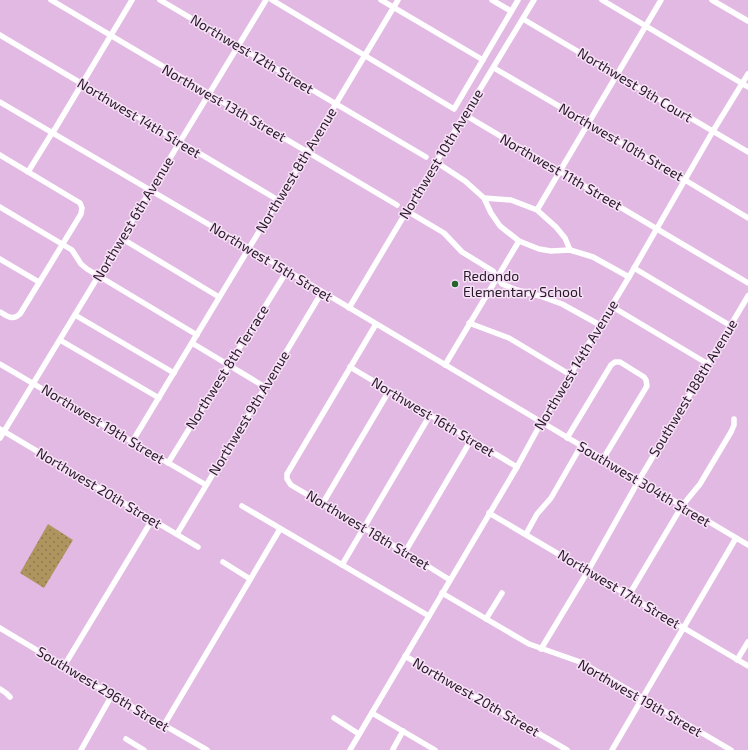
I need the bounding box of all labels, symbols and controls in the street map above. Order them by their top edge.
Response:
street label: Northwest 12th Street [188,10,317,97]
street label: Northwest 9th Court [575,44,696,126]
street label: Northwest 13th Street [159,60,289,145]
street label: Northwest 14th Street [74,74,204,161]
street label: Northwest 10th Avenue [395,86,486,222]
street label: Northwest 10th Street [556,99,687,184]
street label: Northwest 8th Avenue [251,104,340,235]
street label: Northwest 11th Street [497,130,625,213]
street label: Northwest 6th Avenue [89,153,177,284]
street label: Northwest 15th Street [207,218,336,305]
place label: Redondo Elementary School [463,267,583,300]
marker: Redondo Elementary School [450,279,460,289]
street label: Northwest 14th Avenue [530,297,621,433]
street label: Northwest 8th Terrace [181,301,272,432]
street label: Southwest 188th Avenue [645,316,740,460]
street label: Northwest 9th Avenue [205,347,293,478]
street label: Northwest 16th Street [369,373,498,460]
street label: Northwest 19th Street [39,380,168,467]
street label: Southwest 304th Street [575,437,714,530]
street label: Northwest 20th Street [33,443,165,532]
street label: Northwest 18th Street [303,486,433,573]
street label: Northwest 17th Street [555,545,684,632]
street label: Southwest 296th Street [34,642,172,735]
street label: Northwest 20th Street [410,653,543,740]
street label: Northwest 19th Street [575,655,705,740]

